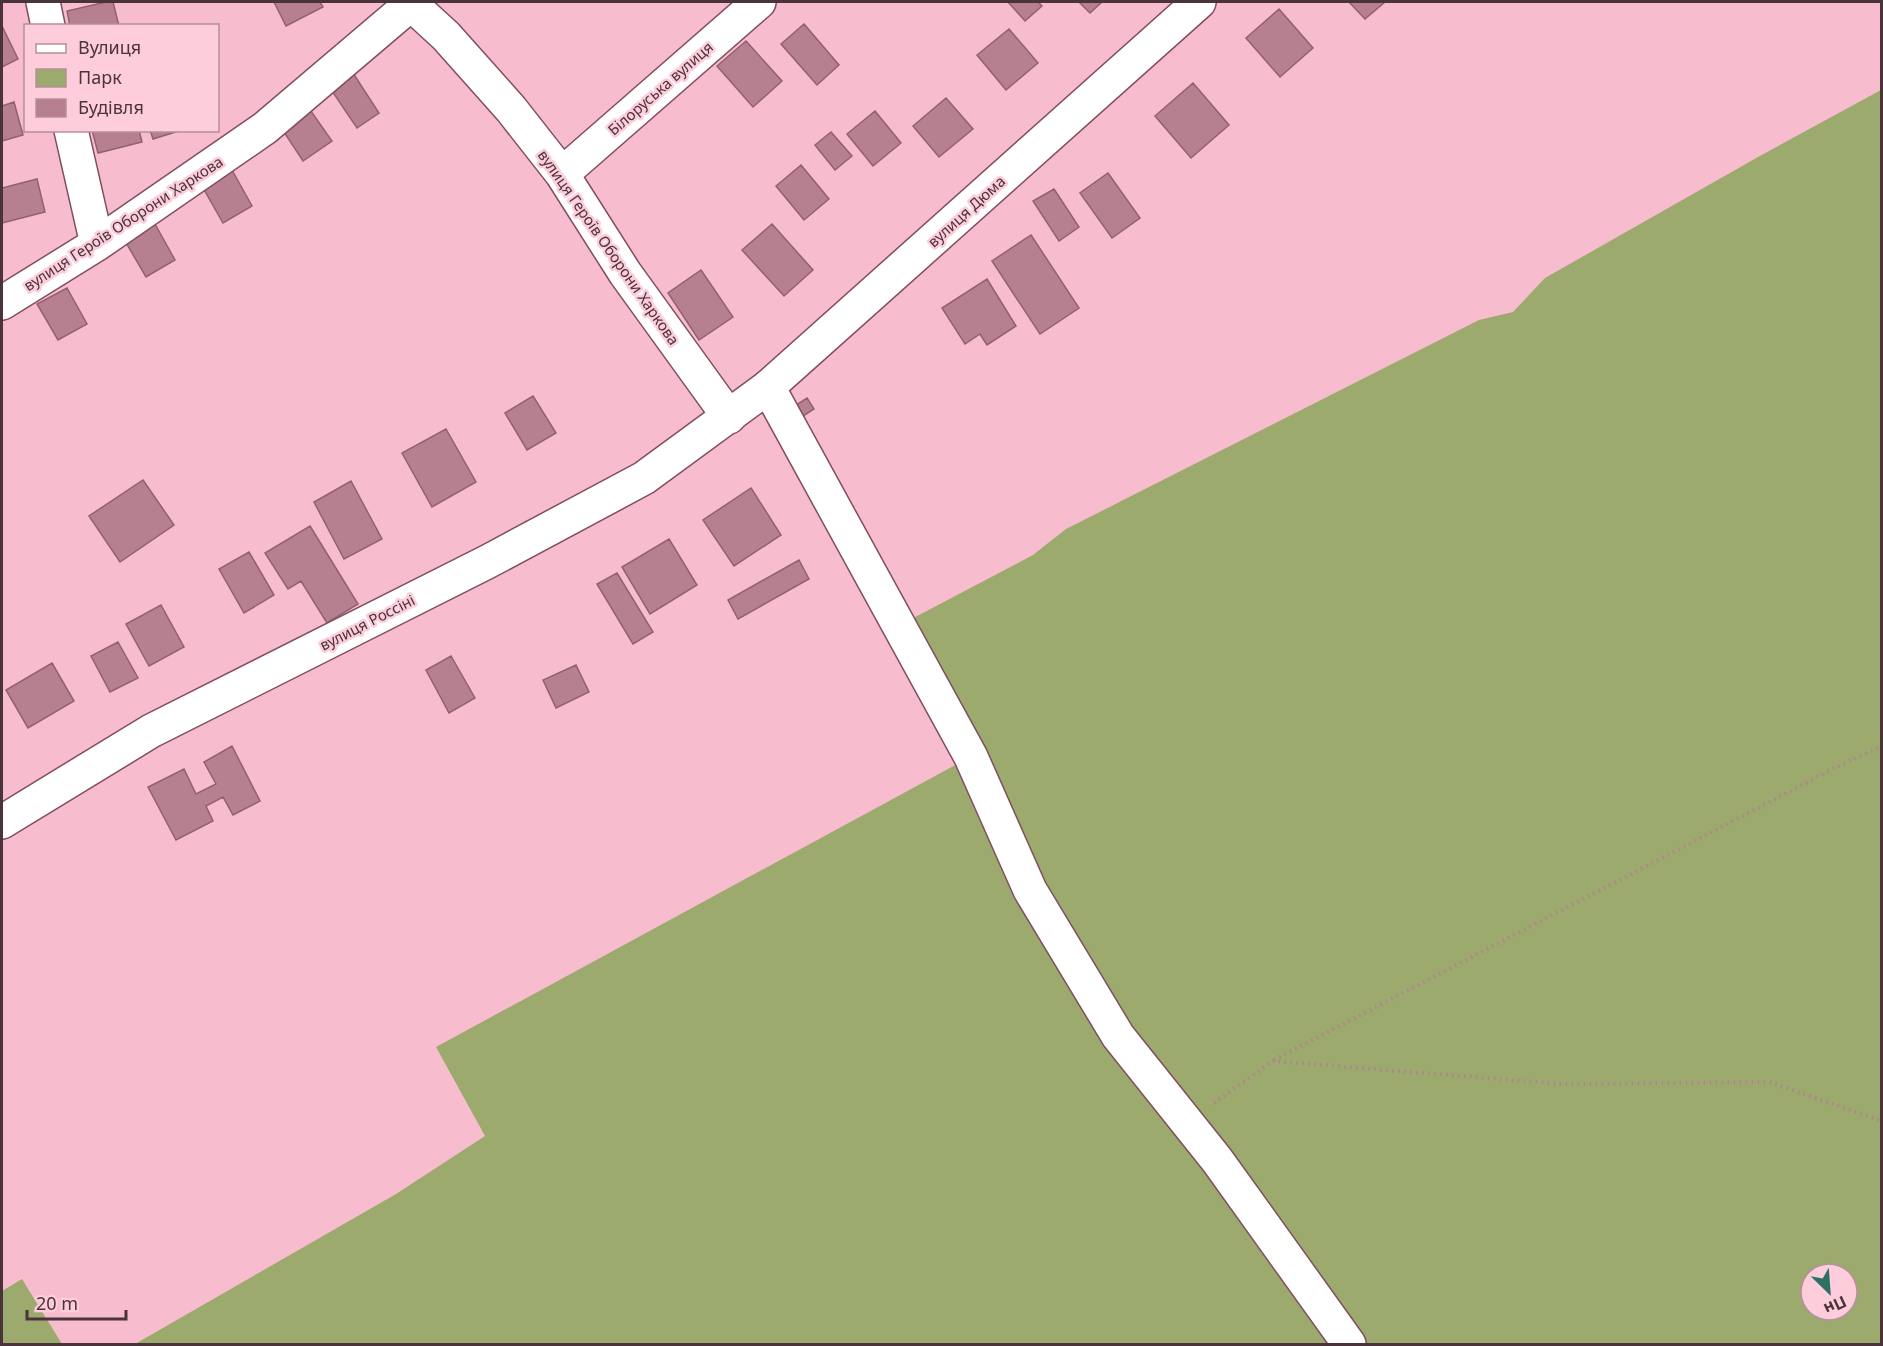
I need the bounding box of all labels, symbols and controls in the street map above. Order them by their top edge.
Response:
legend [24,24,219,132]
text: Вулиця [78,35,141,59]
street label: Білоруська вулиця [603,37,717,139]
text: Парк [78,65,122,89]
text: Будівля [78,95,144,119]
street label: вулиця Героїв Оборони Харкова [534,145,684,349]
street label: вулиця Героїв Оборони Харкова [19,151,227,295]
street label: вулиця Дюма [923,171,1009,251]
street label: вулиця Россіні [316,589,418,655]
north arrow [1799,1262,1859,1322]
scale bar [27,1283,126,1321]
text: 20 m [36,1291,78,1315]
text: Пн [1820,1291,1850,1320]

